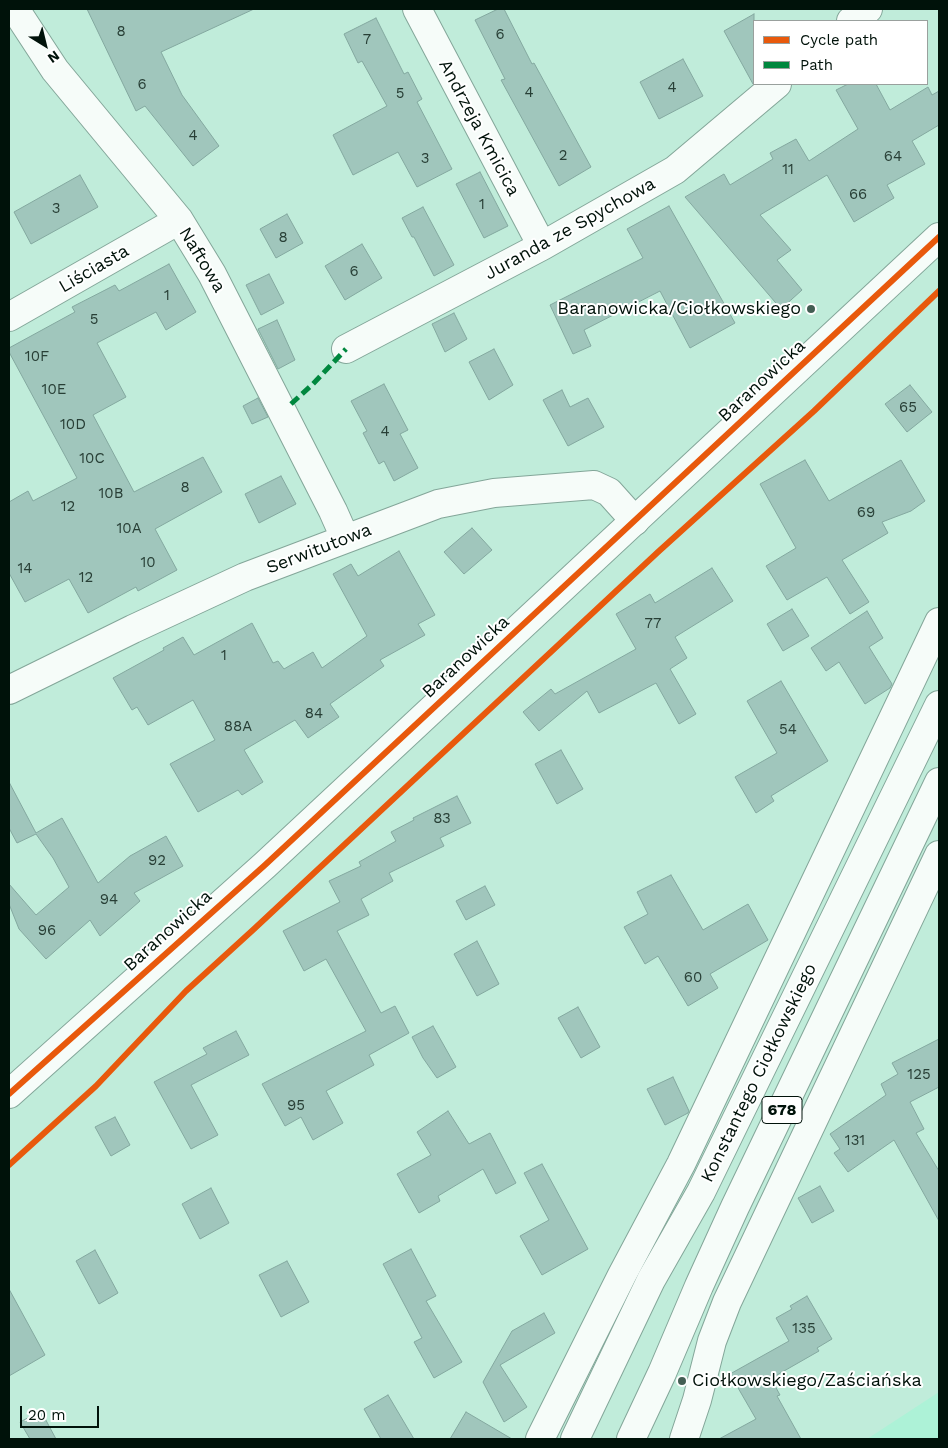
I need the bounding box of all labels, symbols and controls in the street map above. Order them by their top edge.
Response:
north arrow [20,20,70,70]
legend [753,20,928,85]
house number: 8 [116,23,126,41]
house number: 6 [495,26,505,44]
house number: 7 [363,31,371,49]
text: Cycle path [800,31,878,49]
text: N [45,48,63,67]
street label: Andrzeja Kmicica [434,56,524,200]
text: Path [800,56,833,74]
house number: 6 [137,76,147,94]
house number: 4 [667,79,677,97]
house number: 4 [524,84,534,102]
house number: 5 [396,85,404,103]
house number: 4 [188,127,198,145]
house number: 2 [559,147,567,165]
house number: 64 [884,148,902,166]
house number: 3 [421,150,429,168]
house number: 11 [782,161,794,179]
street label: Juranda ze Spychowa [481,173,659,285]
house number: 66 [849,186,867,204]
house number: 1 [479,196,485,214]
house number: 3 [52,200,60,218]
street label: Naftowa [174,223,230,297]
house number: 8 [278,229,288,247]
street label: Liściasta [55,240,133,298]
house number: 6 [349,263,359,281]
house number: 1 [164,287,170,305]
place label: Baranowicka/Ciołkowskiego [557,298,801,320]
marker: Baranowicka/Ciołkowskiego [805,303,817,315]
house number: 5 [90,311,98,329]
street label: Baranowicka [714,335,810,427]
house number: 10F [25,348,49,366]
house number: 10E [42,381,66,399]
house number: 65 [899,399,917,417]
house number: 10D [60,416,86,434]
house number: 4 [380,423,390,441]
house number: 10C [79,450,105,468]
house number: 8 [180,479,190,497]
house number: 10B [99,485,123,503]
house number: 12 [61,498,75,516]
house number: 69 [857,504,875,522]
street label: Serwitutowa [263,519,375,579]
house number: 10A [116,520,142,538]
house number: 10 [140,554,156,572]
house number: 14 [17,560,33,578]
house number: 12 [79,569,93,587]
street label: Baranowicka [418,611,514,703]
house number: 77 [645,615,661,633]
house number: 1 [221,647,227,665]
house number: 84 [305,705,323,723]
house number: 88A [224,718,252,736]
house number: 54 [779,721,797,739]
house number: 83 [433,810,451,828]
house number: 92 [148,852,166,870]
street label: Baranowicka [120,886,216,976]
house number: 94 [100,891,118,909]
house number: 96 [38,922,56,940]
street label: Konstantego Ciołkowskiego [697,960,821,1186]
house number: 60 [684,969,702,987]
house number: 125 [907,1066,931,1084]
road number: 678 [762,1096,802,1124]
house number: 95 [287,1097,305,1115]
house number: 131 [845,1132,865,1150]
house number: 135 [792,1320,816,1338]
place label: Ciołkowskiego/Zaściańska [692,1370,922,1392]
marker: Ciołkowskiego/Zaściańska [676,1375,688,1387]
scale bar [22,1396,101,1428]
text: 20 m [28,1406,66,1424]

